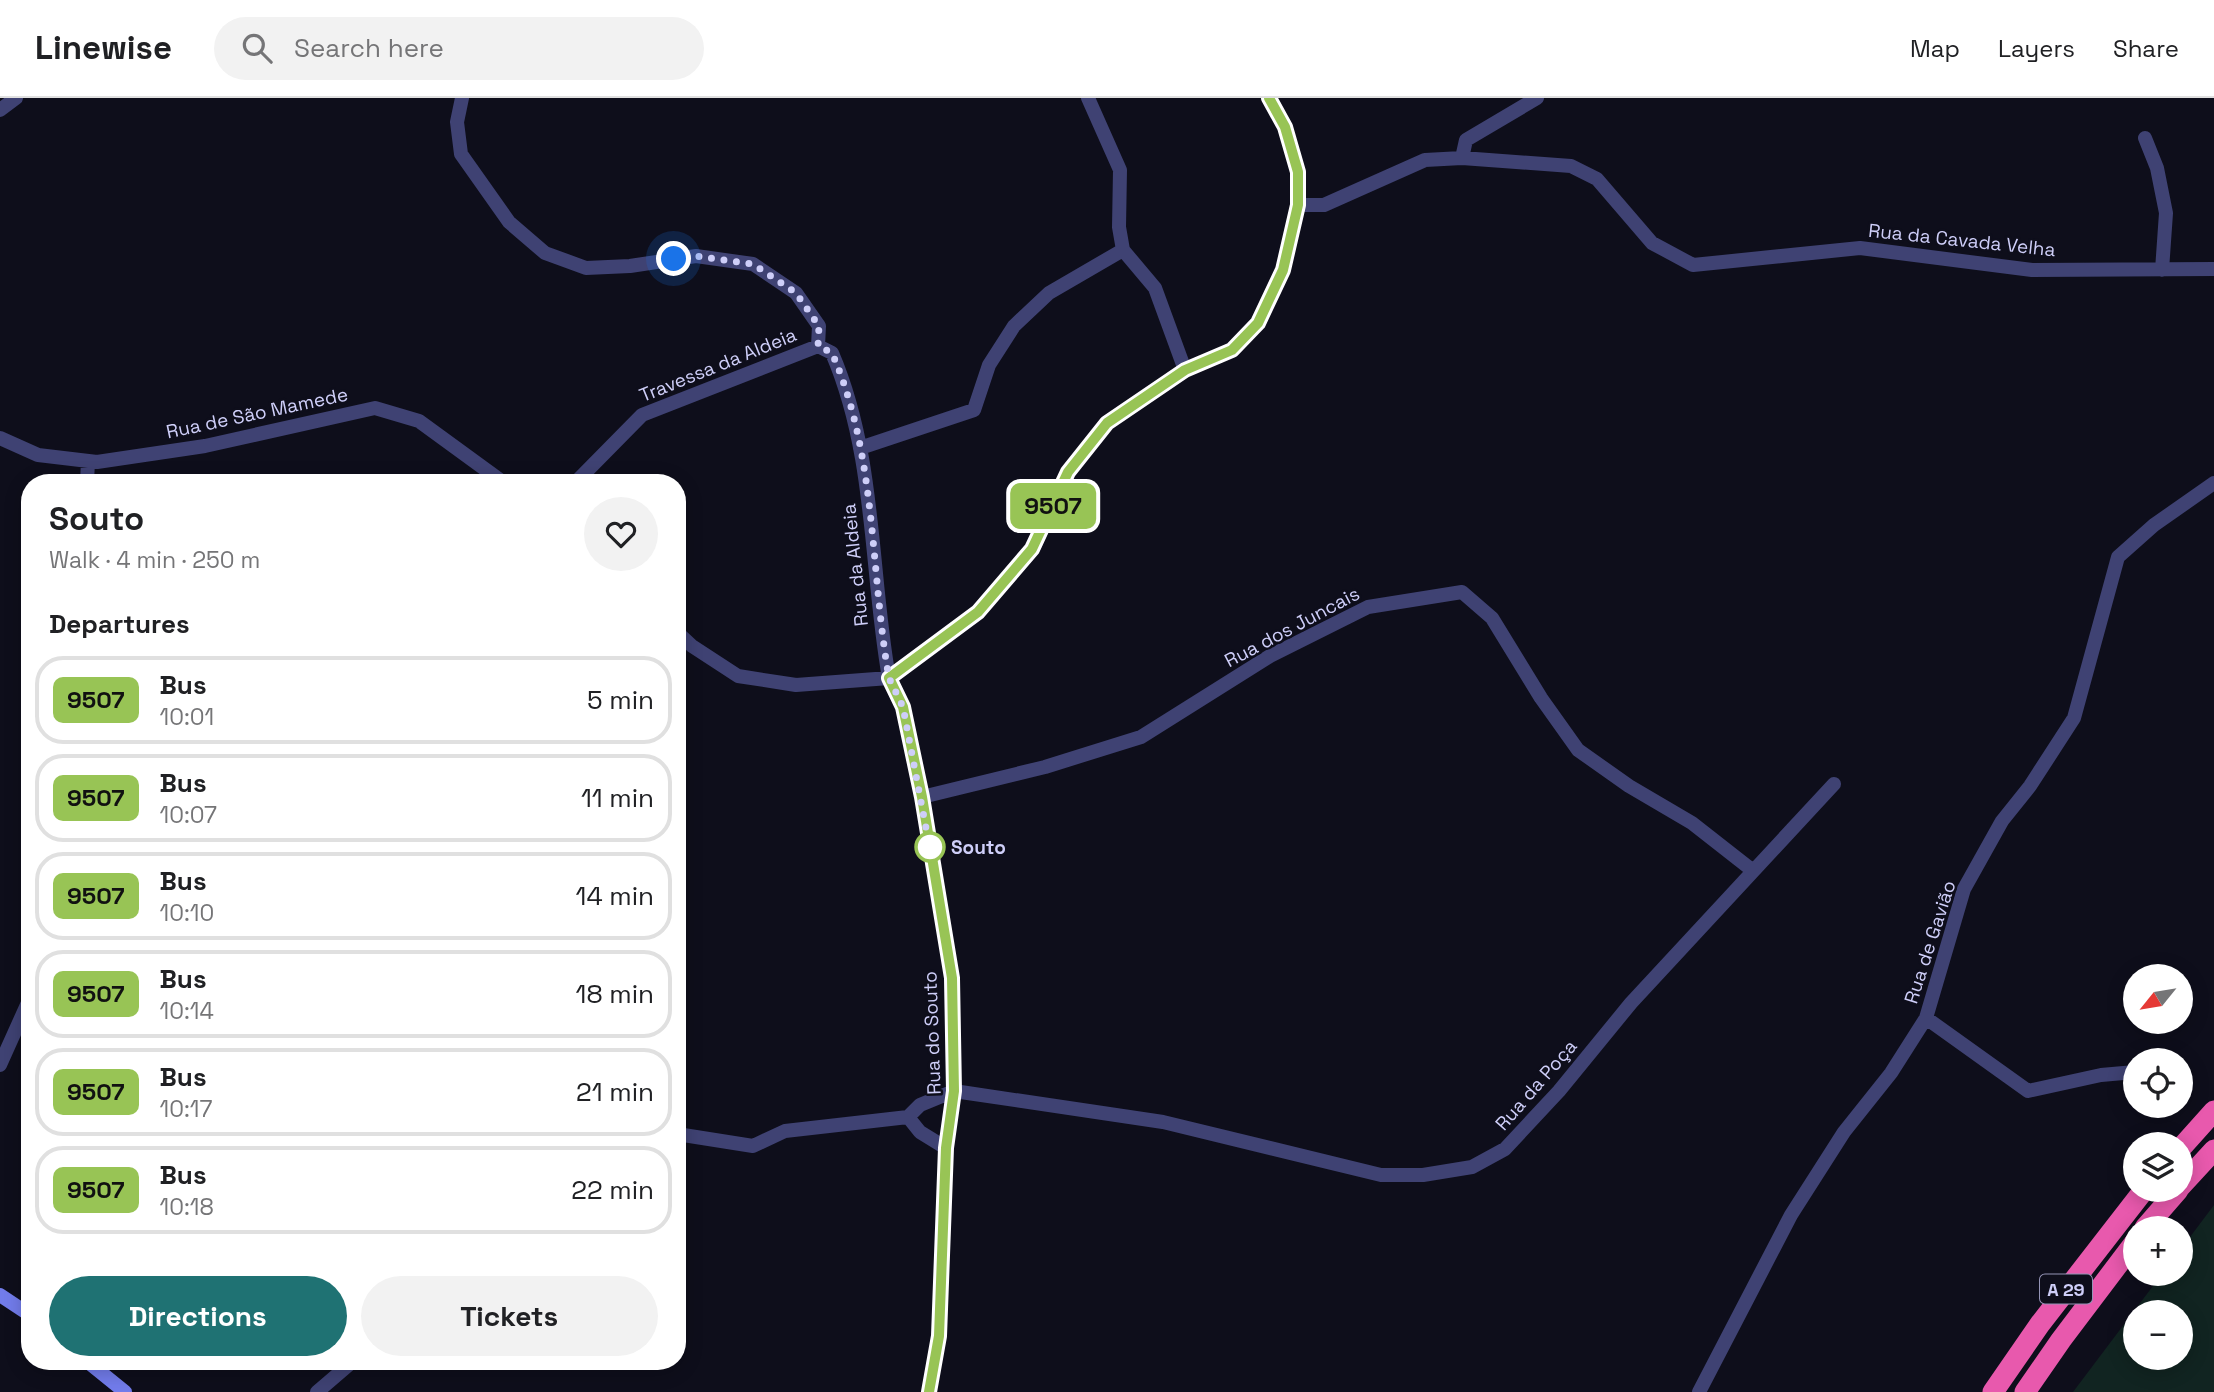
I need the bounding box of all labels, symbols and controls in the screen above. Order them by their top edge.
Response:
search box [214,17,704,80]
text: Linewise [35,27,172,69]
icon: search [238,29,276,67]
text: Search here [294,31,444,65]
text: Map [1910,33,1960,64]
text: Layers [1998,33,2075,64]
text: Share [2113,33,2179,64]
street label: Rua da Cavada Velha [1867,218,2057,262]
your location [656,241,691,276]
street label: Travessa da Aldeia [636,322,800,408]
street label: Rua de São Mamede [164,382,350,444]
line badge: 9507 [1004,483,1102,529]
text: 9507 [1024,490,1082,521]
button: heart [584,497,658,571]
text: Souto [49,498,144,540]
street label: Rua da Aldeia [836,503,874,627]
text: Walk · 4 min · 250 m [49,545,260,575]
street label: Rua dos Juncais [1220,581,1364,673]
text: Departures [49,607,190,641]
text: Bus [160,668,207,702]
text: 5 min [587,683,654,717]
text: 9507 [67,684,125,715]
text: 10:01 [160,702,214,732]
text: Bus [160,766,207,800]
text: 11 min [581,781,654,815]
text: 9507 [67,782,125,813]
text: 10:07 [160,800,217,830]
marker: Souto [915,832,945,862]
place label: Souto [951,835,1006,860]
text: Bus [160,864,207,898]
street label: Rua de Gavião [1898,877,1962,1007]
text: 14 min [576,879,654,913]
text: 9507 [67,880,125,911]
text: 10:10 [160,898,214,928]
text: Bus [160,962,207,996]
north arrow [2123,964,2193,1034]
map controls [2123,964,2193,1370]
street label: Rua do Souto [917,971,947,1095]
text: 18 min [576,977,654,1011]
text: 9507 [67,978,125,1009]
text: 10:14 [160,996,214,1026]
street label: Rua da Poça [1490,1034,1582,1136]
button: locate [2123,1048,2193,1118]
text: Bus [160,1060,207,1094]
text: 21 min [576,1075,654,1109]
text: 9507 [67,1076,125,1107]
text: 10:17 [160,1094,212,1124]
button: layers [2123,1132,2193,1202]
text: Bus [160,1158,207,1192]
text: 22 min [571,1173,654,1207]
text: 9507 [67,1174,125,1205]
text: 10:18 [160,1192,214,1222]
button: + [2123,1216,2193,1286]
road number: A 29 [2040,1274,2092,1304]
button: Directions [49,1276,347,1356]
button: Tickets [361,1276,658,1356]
button: − [2123,1300,2193,1370]

